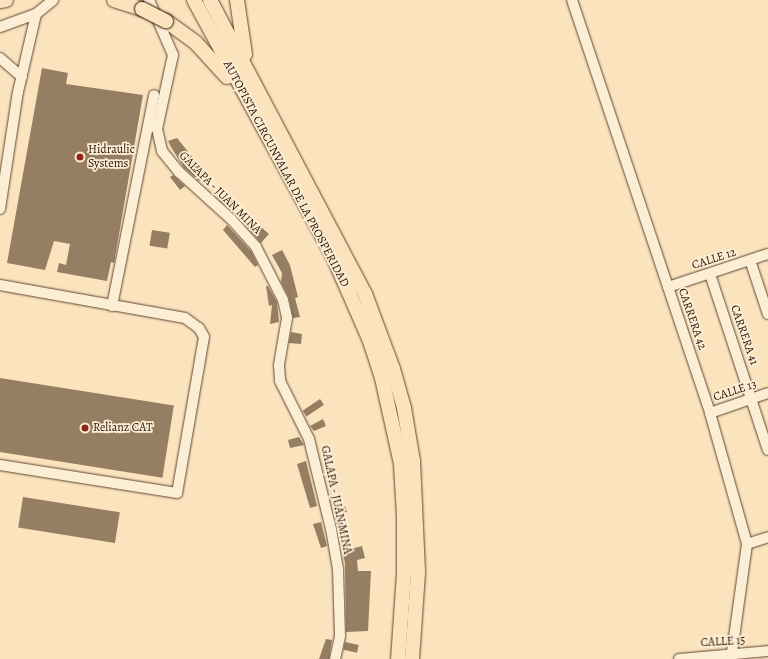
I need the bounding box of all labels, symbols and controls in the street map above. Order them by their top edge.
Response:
street label: AUTOPISTA CIRCUNVALAR DE LA PROSPERIDAD [220,58,352,290]
place label: Hidraulic Systems [88,143,135,171]
street label: GALAPA - JUAN MINA [176,149,264,237]
marker: Hidraulic Systems [75,152,85,162]
street label: CALLE 12 [690,245,738,273]
street label: CARRERA 42 [675,286,709,352]
street label: CARRERA 41 [727,303,761,367]
street label: CALLE 13 [711,377,759,405]
place label: Relianz CAT [93,421,152,435]
marker: Relianz CAT [80,423,90,433]
street label: GALAPA - JUAN MINA [317,444,355,556]
street label: CALLE 15 [700,634,746,650]

